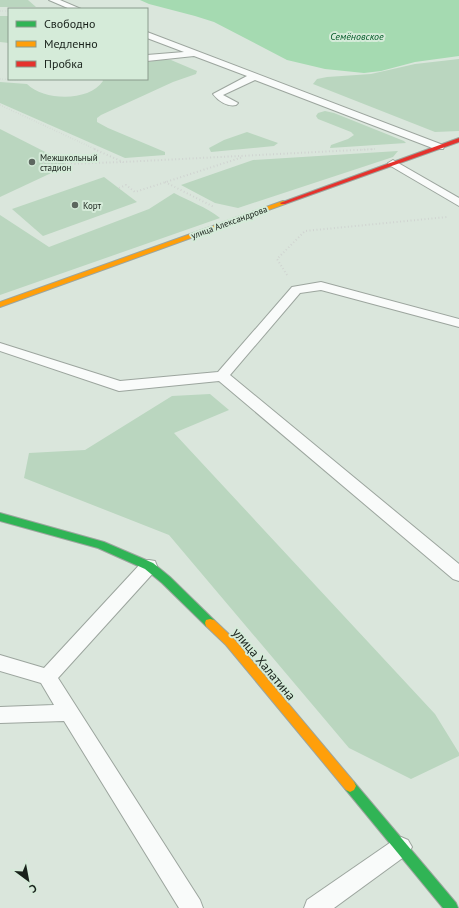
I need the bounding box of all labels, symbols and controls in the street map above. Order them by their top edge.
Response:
legend [8,8,148,80]
text: Свободно [44,16,95,31]
water label: Семёновское [330,30,384,43]
text: Медленно [44,36,98,51]
text: Пробка [44,56,83,71]
place label: Межшкольный стадион [40,152,98,173]
marker: Межшкольный стадион [27,157,37,167]
marker: Корт [70,200,80,210]
place label: Корт [83,200,101,211]
street label: улица Александрова [189,203,269,241]
street label: улица Халатина [229,624,299,704]
north arrow [8,860,48,900]
text: С [27,881,40,896]

